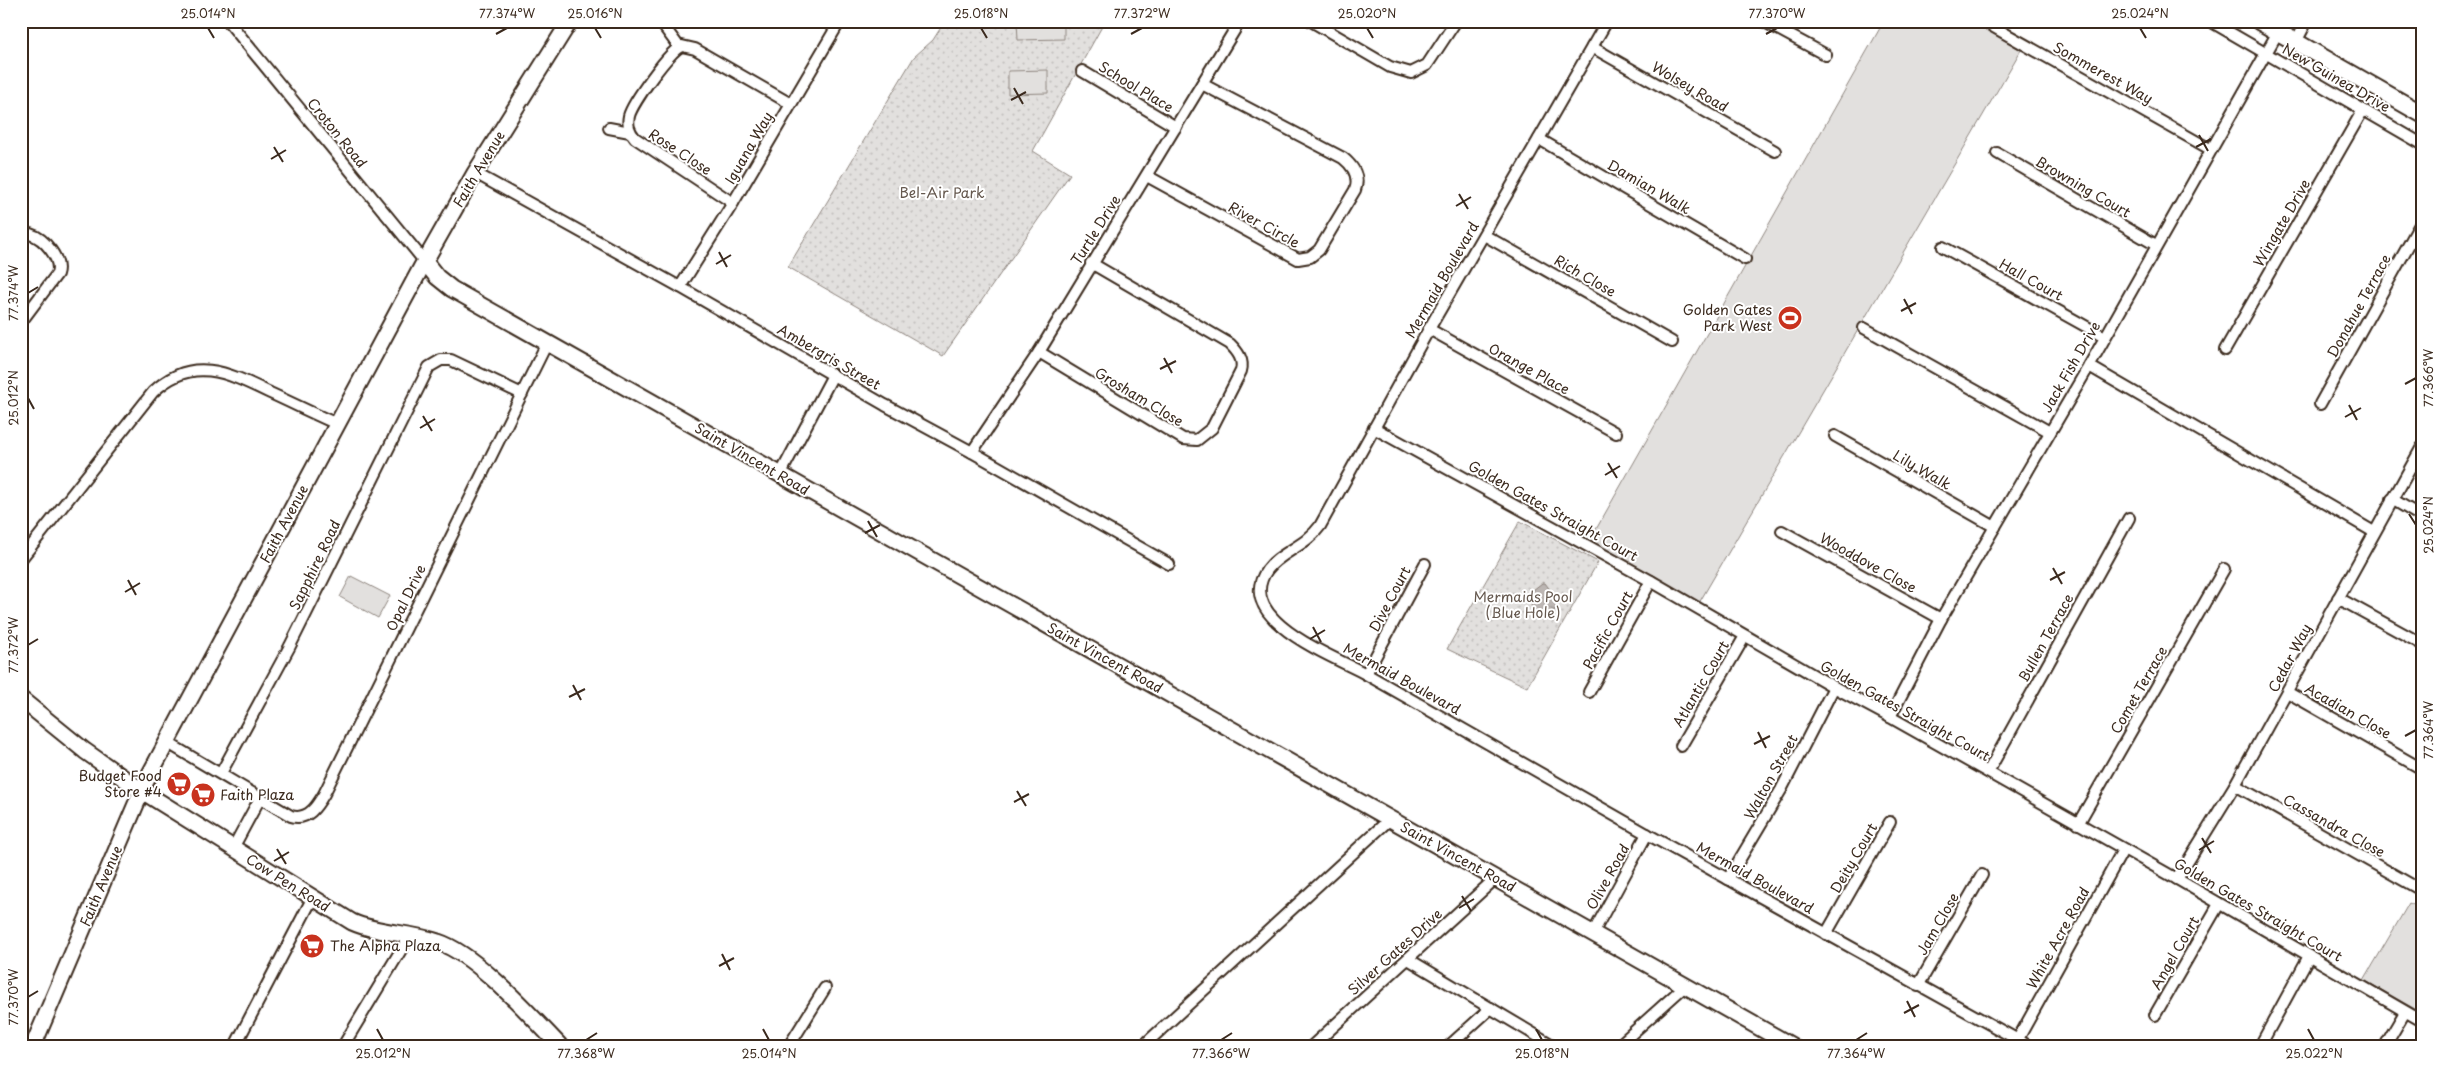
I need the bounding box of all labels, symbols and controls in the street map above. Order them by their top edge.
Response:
text: 25.014°N [180,4,236,22]
text: 77.374°W [479,4,536,22]
text: 25.016°N [567,4,623,22]
text: 25.018°N [954,4,1008,22]
text: 77.372°W [1114,4,1171,22]
text: 25.020°N [1338,4,1396,22]
text: 77.370°W [1749,4,1806,22]
text: 25.024°N [2111,4,2169,22]
street label: Sommerest Way [2050,36,2157,109]
street label: New Guinea Drive [2278,38,2394,117]
street label: School Place [1095,56,1178,117]
street label: Wolsey Road [1648,56,1732,117]
street label: Croton Road [303,93,372,172]
street label: Iguana Way [719,108,778,188]
street label: Rose Close [645,123,716,180]
street label: Faith Avenue [447,126,510,211]
street label: Browning Court [2032,151,2135,223]
street label: Damian Walk [1604,154,1695,219]
street label: Wingate Drive [2248,175,2315,270]
park label: Bel-Air Park [899,182,985,203]
street label: Turtle Drive [1066,190,1126,269]
street label: River Circle [1225,196,1304,253]
street label: Mermaid Boulevard [1400,217,1484,342]
street label: Rich Close [1550,249,1620,302]
street label: Donahue Terrace [2321,250,2396,361]
street label: Hall Court [1995,253,2067,306]
text: 77.374°W [4,264,22,321]
place label: Golden Gates Park West [1683,299,1772,336]
sports icon: Golden Gates Park West [1777,305,1803,331]
street label: Jack Fish Drive [2036,317,2105,416]
street label: Ambergris Street [774,319,885,395]
street label: Orange Place [1485,338,1574,400]
text: 77.366°W [2419,348,2437,407]
street label: Grosham Close [1091,362,1188,431]
text: 25.012°N [4,370,22,426]
street label: Saint Vincent Road [691,417,814,500]
street label: Lily Walk [1889,444,1956,495]
street label: Golden Gates Straight Court [1464,455,1642,566]
street label: Faith Avenue [254,481,313,567]
text: 25.024°N [2419,496,2437,554]
street label: Sapphire Road [284,516,345,613]
street label: Wooddove Close [1816,527,1920,598]
street label: Opal Drive [380,561,431,635]
street label: Dive Court [1364,562,1416,635]
park label: Mermaids Pool (Blue Hole) [1473,586,1573,623]
street label: Pacific Court [1577,586,1638,673]
street label: Bullen Terrace [2013,590,2078,686]
text: 77.372°W [4,616,22,673]
street label: Saint Vincent Road [1043,617,1167,698]
street label: Cedar Way [2263,620,2316,696]
street label: Atlantic Court [1667,636,1734,731]
street label: Mermaid Boulevard [1340,637,1465,720]
street label: Comet Terrace [2105,642,2172,738]
street label: Golden Gates Straight Court [1816,655,1994,766]
street label: Acadian Close [2301,677,2395,744]
text: 77.364°W [2419,700,2437,759]
street label: Walton Street [1738,730,1803,823]
place label: Budget Food Store #4 [79,765,162,802]
supermarket icon: Budget Food Store #4 [166,771,192,797]
supermarket icon: Faith Plaza [190,782,216,808]
place label: Faith Plaza [220,784,294,805]
street label: Cassandra Close [2279,789,2389,862]
street label: Saint Vincent Road [1396,816,1520,897]
street label: Deity Court [1825,818,1882,897]
street label: Mermaid Boulevard [1693,836,1818,919]
street label: Olive Road [1581,840,1634,914]
street label: Faith Avenue [74,842,127,930]
street label: Cow Pen Road [242,848,335,917]
street label: Golden Gates Straight Court [2170,853,2347,967]
street label: White Acre Road [2021,883,2094,992]
street label: Jam Close [1911,889,1964,959]
street label: Silver Gates Drive [1343,903,1447,1000]
street label: Angel Court [2145,912,2204,993]
supermarket icon: The Alpha Plaza [299,933,325,959]
place label: The Alpha Plaza [330,935,441,956]
text: 77.370°W [4,968,22,1025]
text: 25.012°N [355,1044,411,1062]
text: 77.368°W [557,1044,616,1062]
text: 25.014°N [741,1044,797,1062]
text: 77.366°W [1192,1044,1251,1062]
text: 25.018°N [1515,1044,1569,1062]
text: 77.364°W [1827,1044,1886,1062]
text: 25.022°N [2285,1044,2343,1062]

